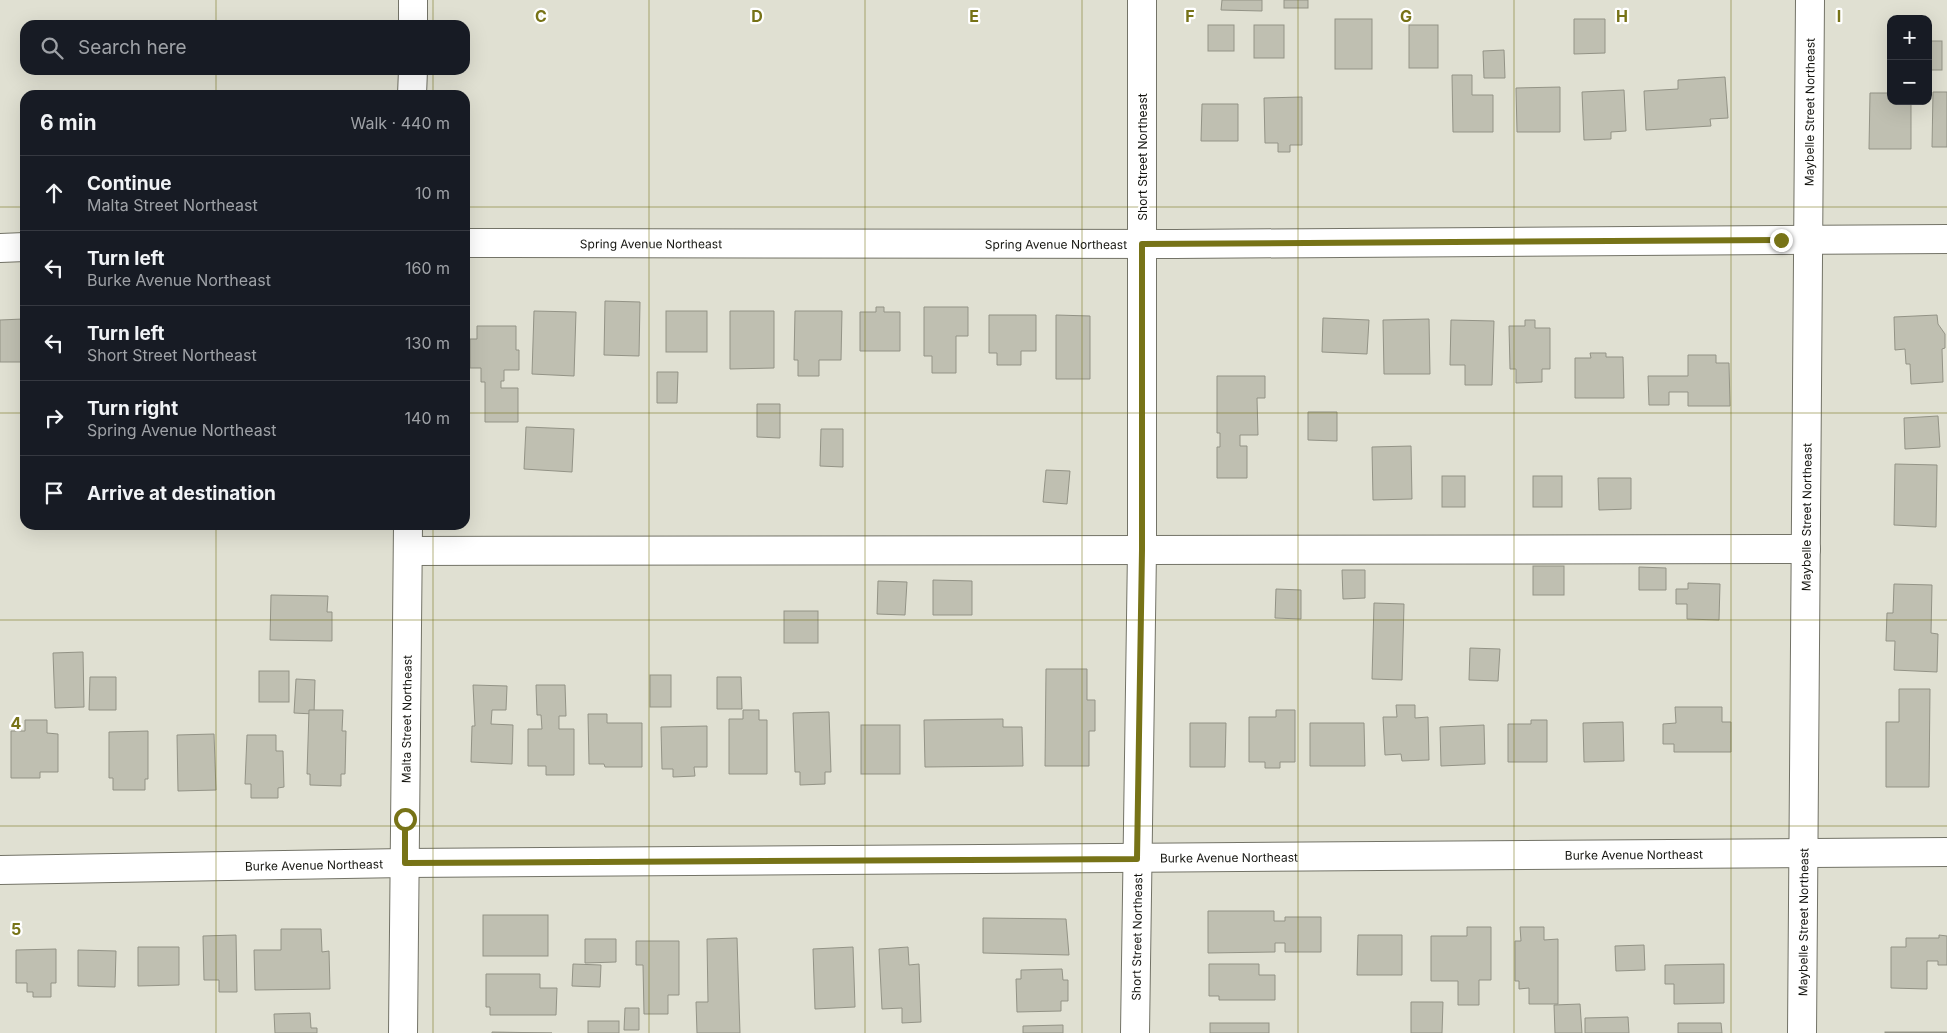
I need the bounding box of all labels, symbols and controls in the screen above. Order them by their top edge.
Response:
text: C [535,6,547,26]
text: D [751,6,763,26]
text: E [969,6,979,26]
text: F [1185,6,1195,26]
text: G [1400,6,1412,26]
text: H [1616,6,1628,26]
text: I [1837,6,1841,26]
map controls [1887,15,1932,105]
button: + [1887,15,1932,60]
search box [20,20,470,75]
icon: search [38,34,66,62]
text: Search here [78,36,187,59]
street label: Maybelle Street Northeast [1801,38,1817,186]
button: − [1887,60,1932,105]
street label: Short Street Northeast [1135,93,1150,221]
text: 6 min [40,110,97,135]
text: Walk · 440 m [351,113,450,133]
text: Continue [87,172,172,195]
icon: ahead [40,179,68,207]
text: 10 m [415,183,450,203]
text: Malta Street Northeast [87,195,258,215]
route end [1770,229,1793,252]
street label: Spring Avenue Northeast [580,236,722,251]
street label: Spring Avenue Northeast [985,236,1127,251]
text: Turn left [87,247,165,270]
icon: left [40,254,68,282]
text: 160 m [405,258,450,278]
text: Burke Avenue Northeast [87,270,271,290]
text: Turn left [87,322,165,345]
icon: left [40,329,68,357]
text: 130 m [405,333,450,353]
text: Short Street Northeast [87,345,257,365]
text: Turn right [87,397,178,420]
icon: right [40,404,68,432]
text: 140 m [405,408,450,428]
text: Spring Avenue Northeast [87,420,276,440]
street label: Maybelle Street Northeast [1798,443,1814,591]
icon: arrive [40,479,68,507]
text: Arrive at destination [87,482,276,505]
street label: Malta Street Northeast [398,655,414,783]
text: 4 [11,713,22,733]
route start [394,808,417,831]
street label: Burke Avenue Northeast [1565,846,1703,862]
street label: Maybelle Street Northeast [1795,848,1811,996]
street label: Burke Avenue Northeast [1160,849,1298,865]
street label: Burke Avenue Northeast [245,856,383,873]
street label: Short Street Northeast [1128,873,1145,1001]
text: 5 [11,919,21,939]

